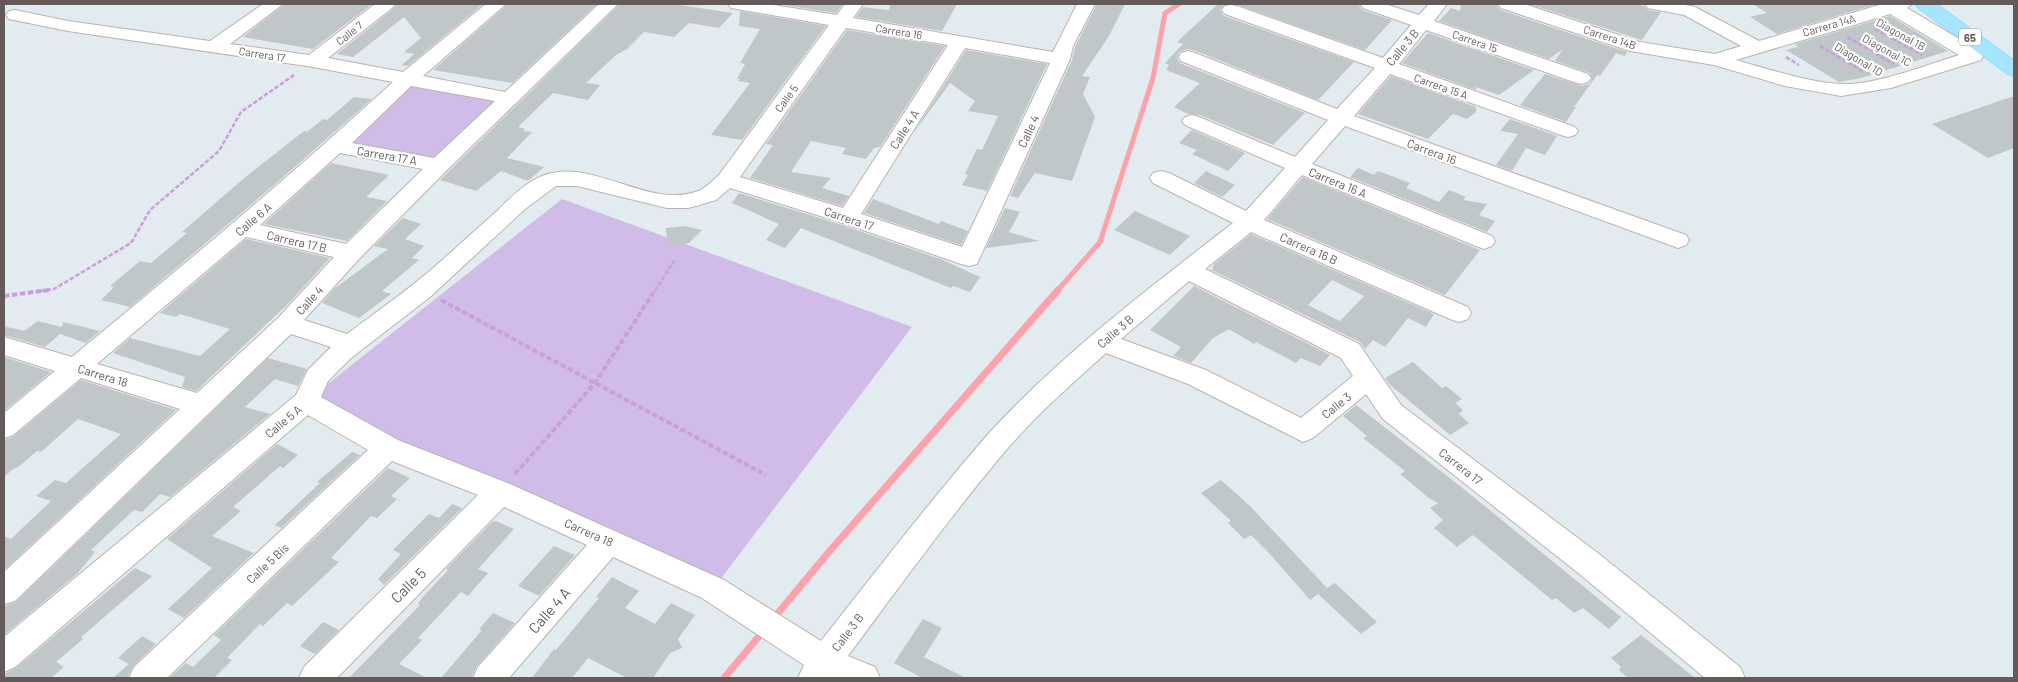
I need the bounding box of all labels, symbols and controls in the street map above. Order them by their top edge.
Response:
street label: Carrera 14A [1801,11,1857,39]
street label: Diagonal 1B [1874,15,1928,53]
street label: Calle 7 [333,18,365,48]
street label: Carrera 16 [875,21,924,41]
street label: Carrera 14B [1582,22,1638,52]
street label: Calle 3 B [1383,26,1421,68]
street label: Carrera 15 [1451,27,1500,55]
road number: 65 [1959,28,1981,46]
street label: Diagonal 1C [1860,31,1914,69]
street label: Diagonal 1D [1832,40,1886,79]
street label: Carrera 17 [238,44,286,64]
street label: Carrera 15 A [1412,71,1470,101]
street label: Calle 5 [772,81,801,114]
street label: Calle 4 A [886,107,922,151]
street label: Calle 4 [1014,113,1042,149]
street label: Carrera 16 [1405,136,1459,166]
street label: Carrera 17 A [356,143,418,167]
street label: Carrera 16 A [1307,164,1369,200]
street label: Calle 6 A [232,199,274,239]
street label: Carrera 17 [823,203,876,233]
street label: Carrera 17 B [266,227,328,255]
street label: Carrera 16 B [1278,229,1340,267]
street label: Calle 4 [292,283,326,317]
street label: Calle 3 B [1094,311,1136,351]
street label: Carrera 18 [76,361,130,389]
street label: Calle 3 [1318,389,1354,421]
street label: Calle 5 A [262,402,304,440]
street label: Carrera 17 [1437,445,1486,487]
street label: Carrera 18 [563,515,615,549]
street label: Calle 5 Bis [243,540,291,586]
street label: Calle 5 [387,564,429,606]
street label: Calle 4 A [524,583,574,637]
street label: Calle 3 B [828,610,866,654]

